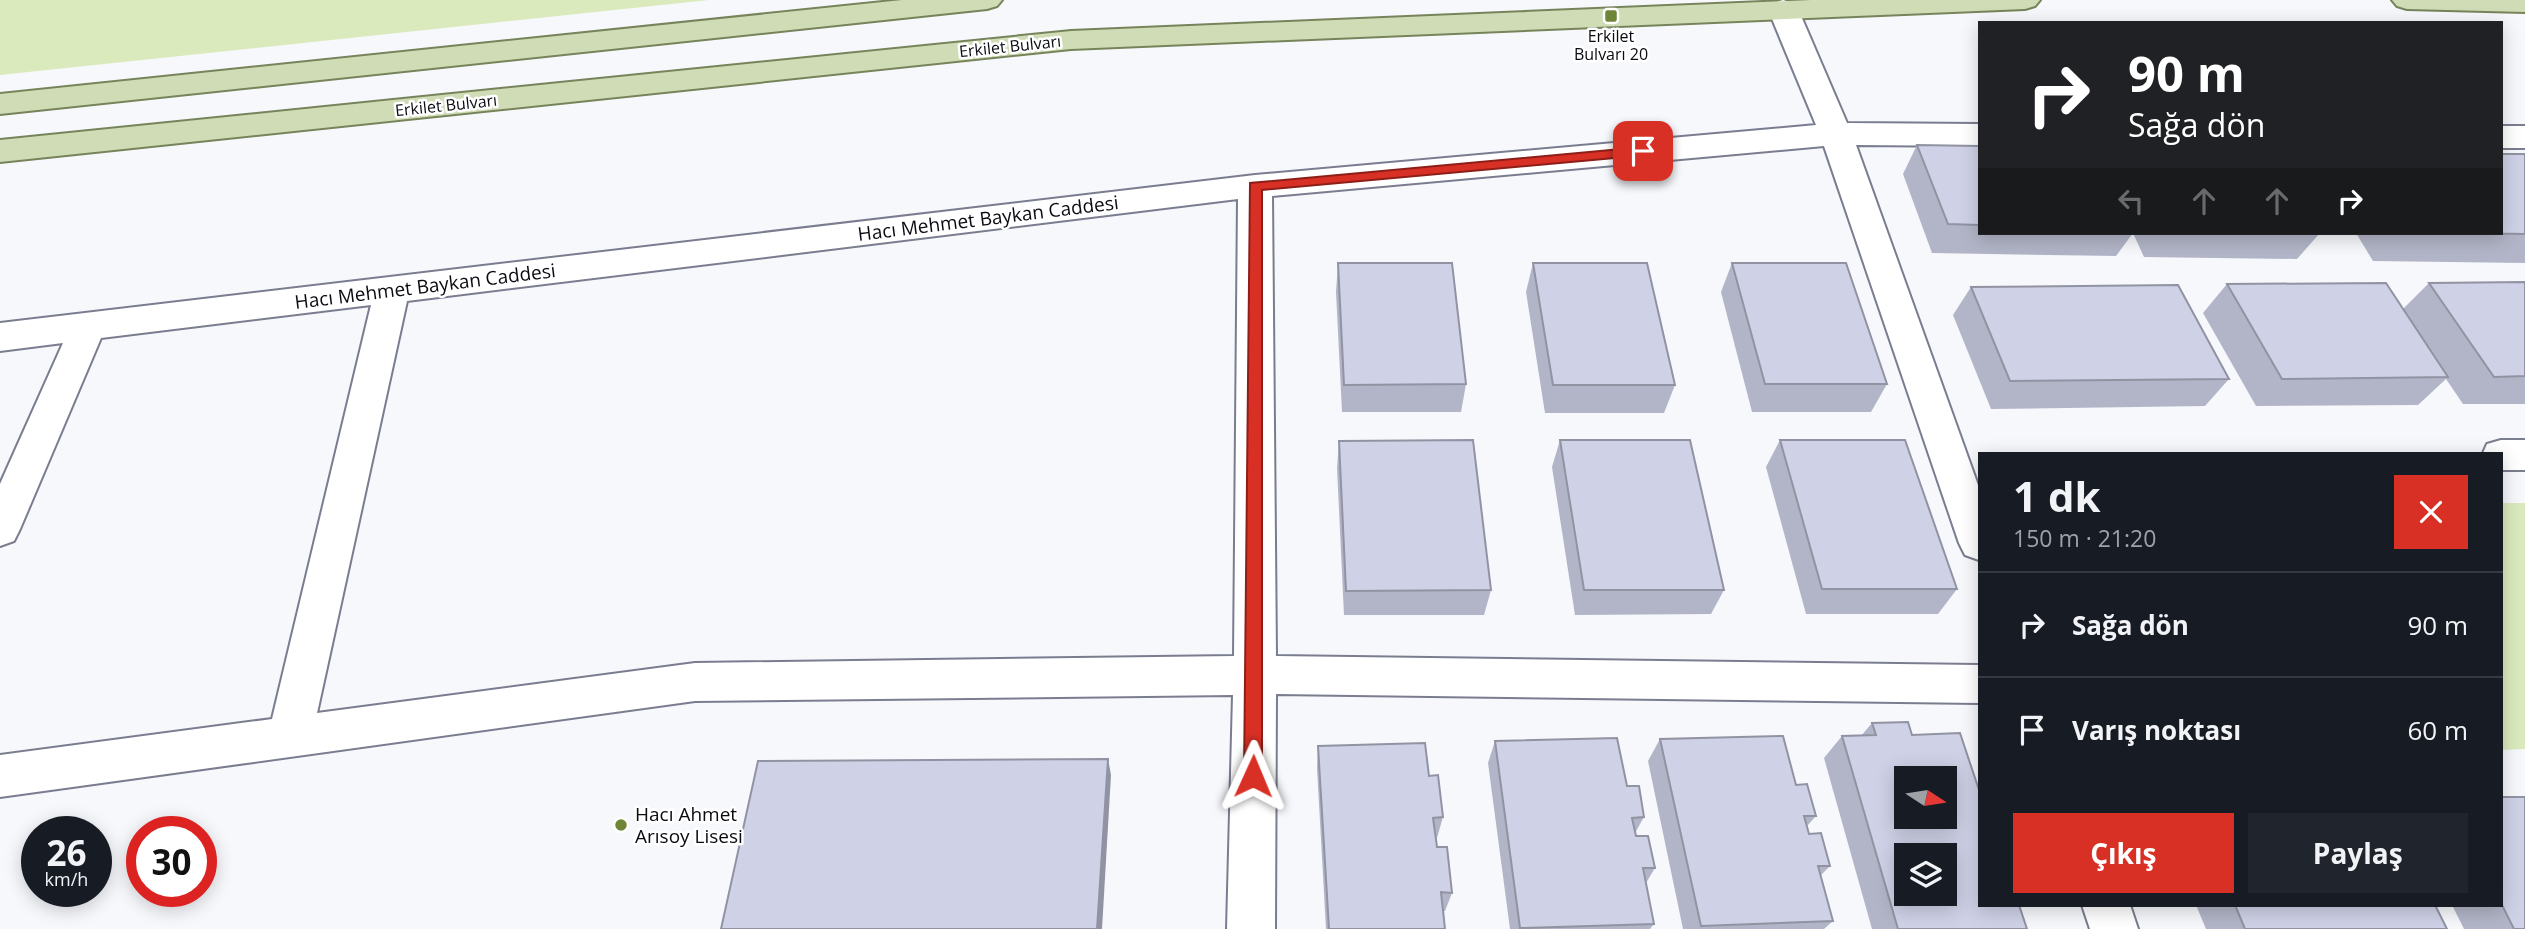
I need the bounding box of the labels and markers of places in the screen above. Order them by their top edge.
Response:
marker: Erkilet Bulvarı 20 [1603,8,1619,24]
place label: Erkilet Bulvarı 20 [1574,25,1648,65]
pin [1613,121,1673,181]
place label: Hacı Ahmet Arısoy Lisesi [635,801,743,849]
marker: Hacı Ahmet Arısoy Lisesi [613,817,629,833]

